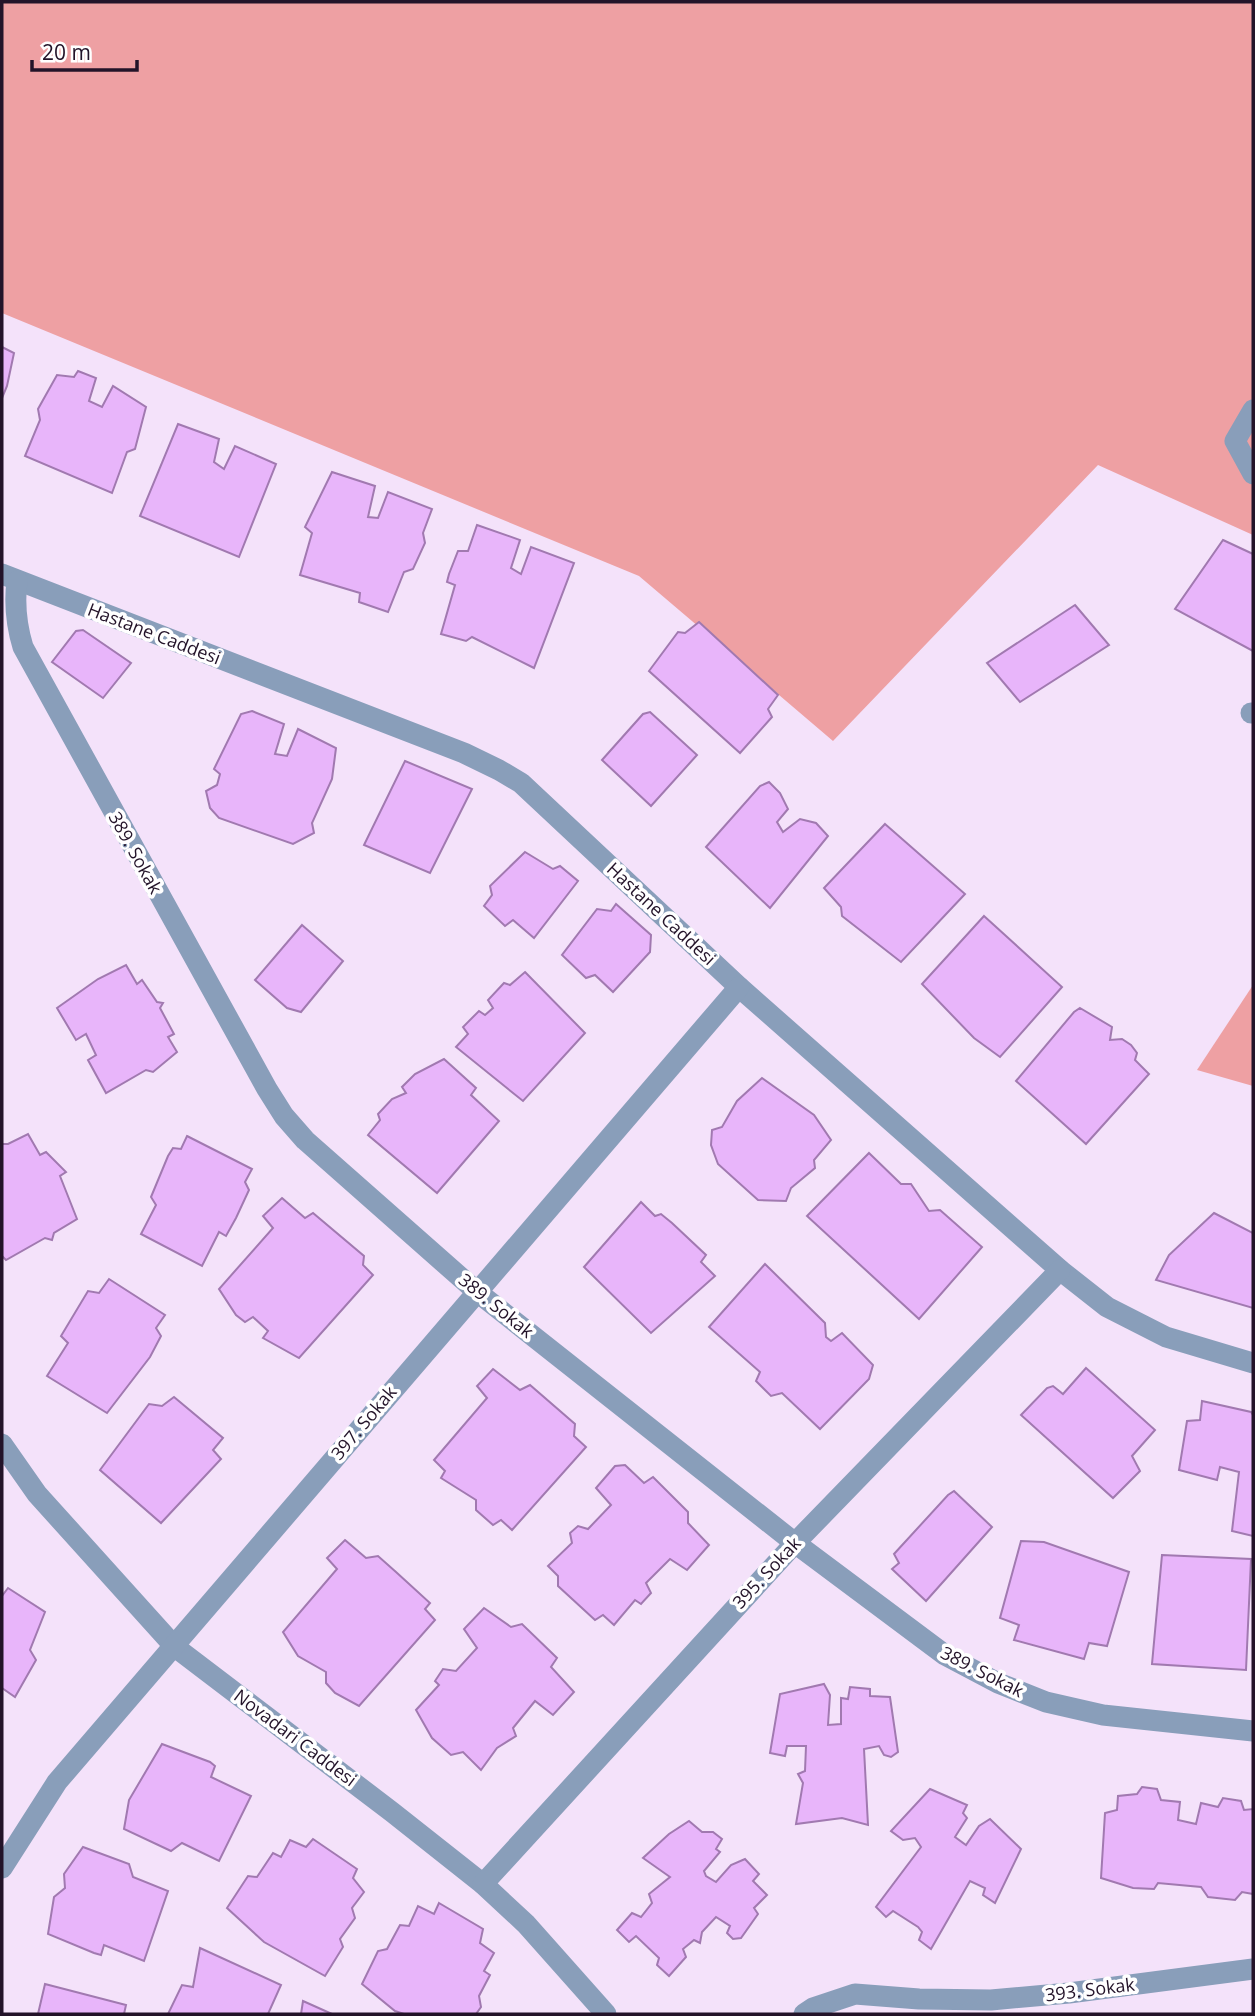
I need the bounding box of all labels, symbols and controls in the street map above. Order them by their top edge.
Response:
scale bar [32,28,136,72]
text: 20 m [42,38,91,66]
street label: Hastane Caddesi [84,597,224,669]
street label: 389. Sokak [104,807,168,898]
street label: Hastane Caddesi [602,857,721,970]
street label: 389. Sokak [454,1268,540,1343]
street label: 397. Sokak [325,1380,402,1465]
street label: 395. Sokak [727,1531,806,1613]
street label: 389. Sokak [937,1640,1028,1702]
street label: Novadari Caddesi [229,1683,362,1791]
street label: 393. Sokak [1044,1972,1136,2006]

